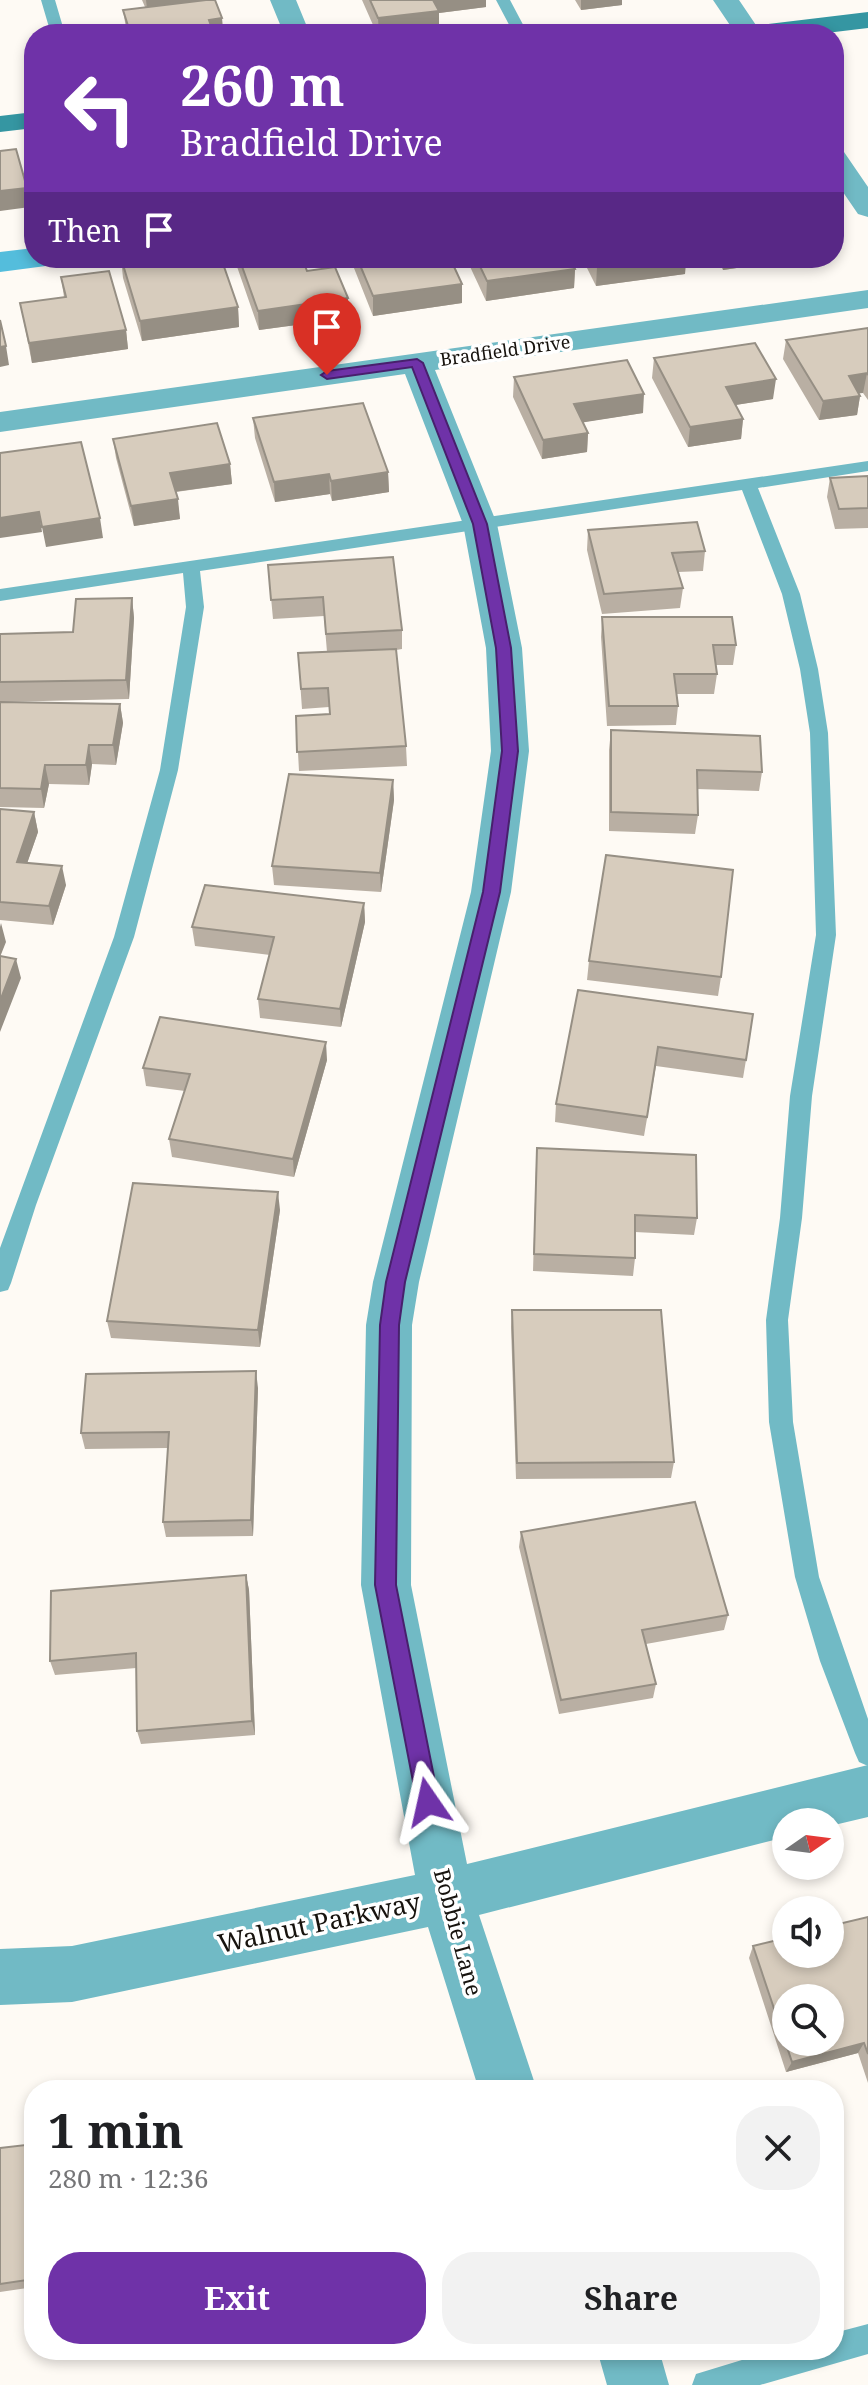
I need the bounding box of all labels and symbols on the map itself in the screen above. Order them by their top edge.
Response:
pin [293,293,361,375]
street label: Bradfield Drive [438,329,572,371]
position arrow [386,1760,470,1844]
north arrow [772,1808,844,1880]
street label: Bobbie Lane [428,1865,490,1999]
street label: Walnut Parkway [214,1883,424,1961]

